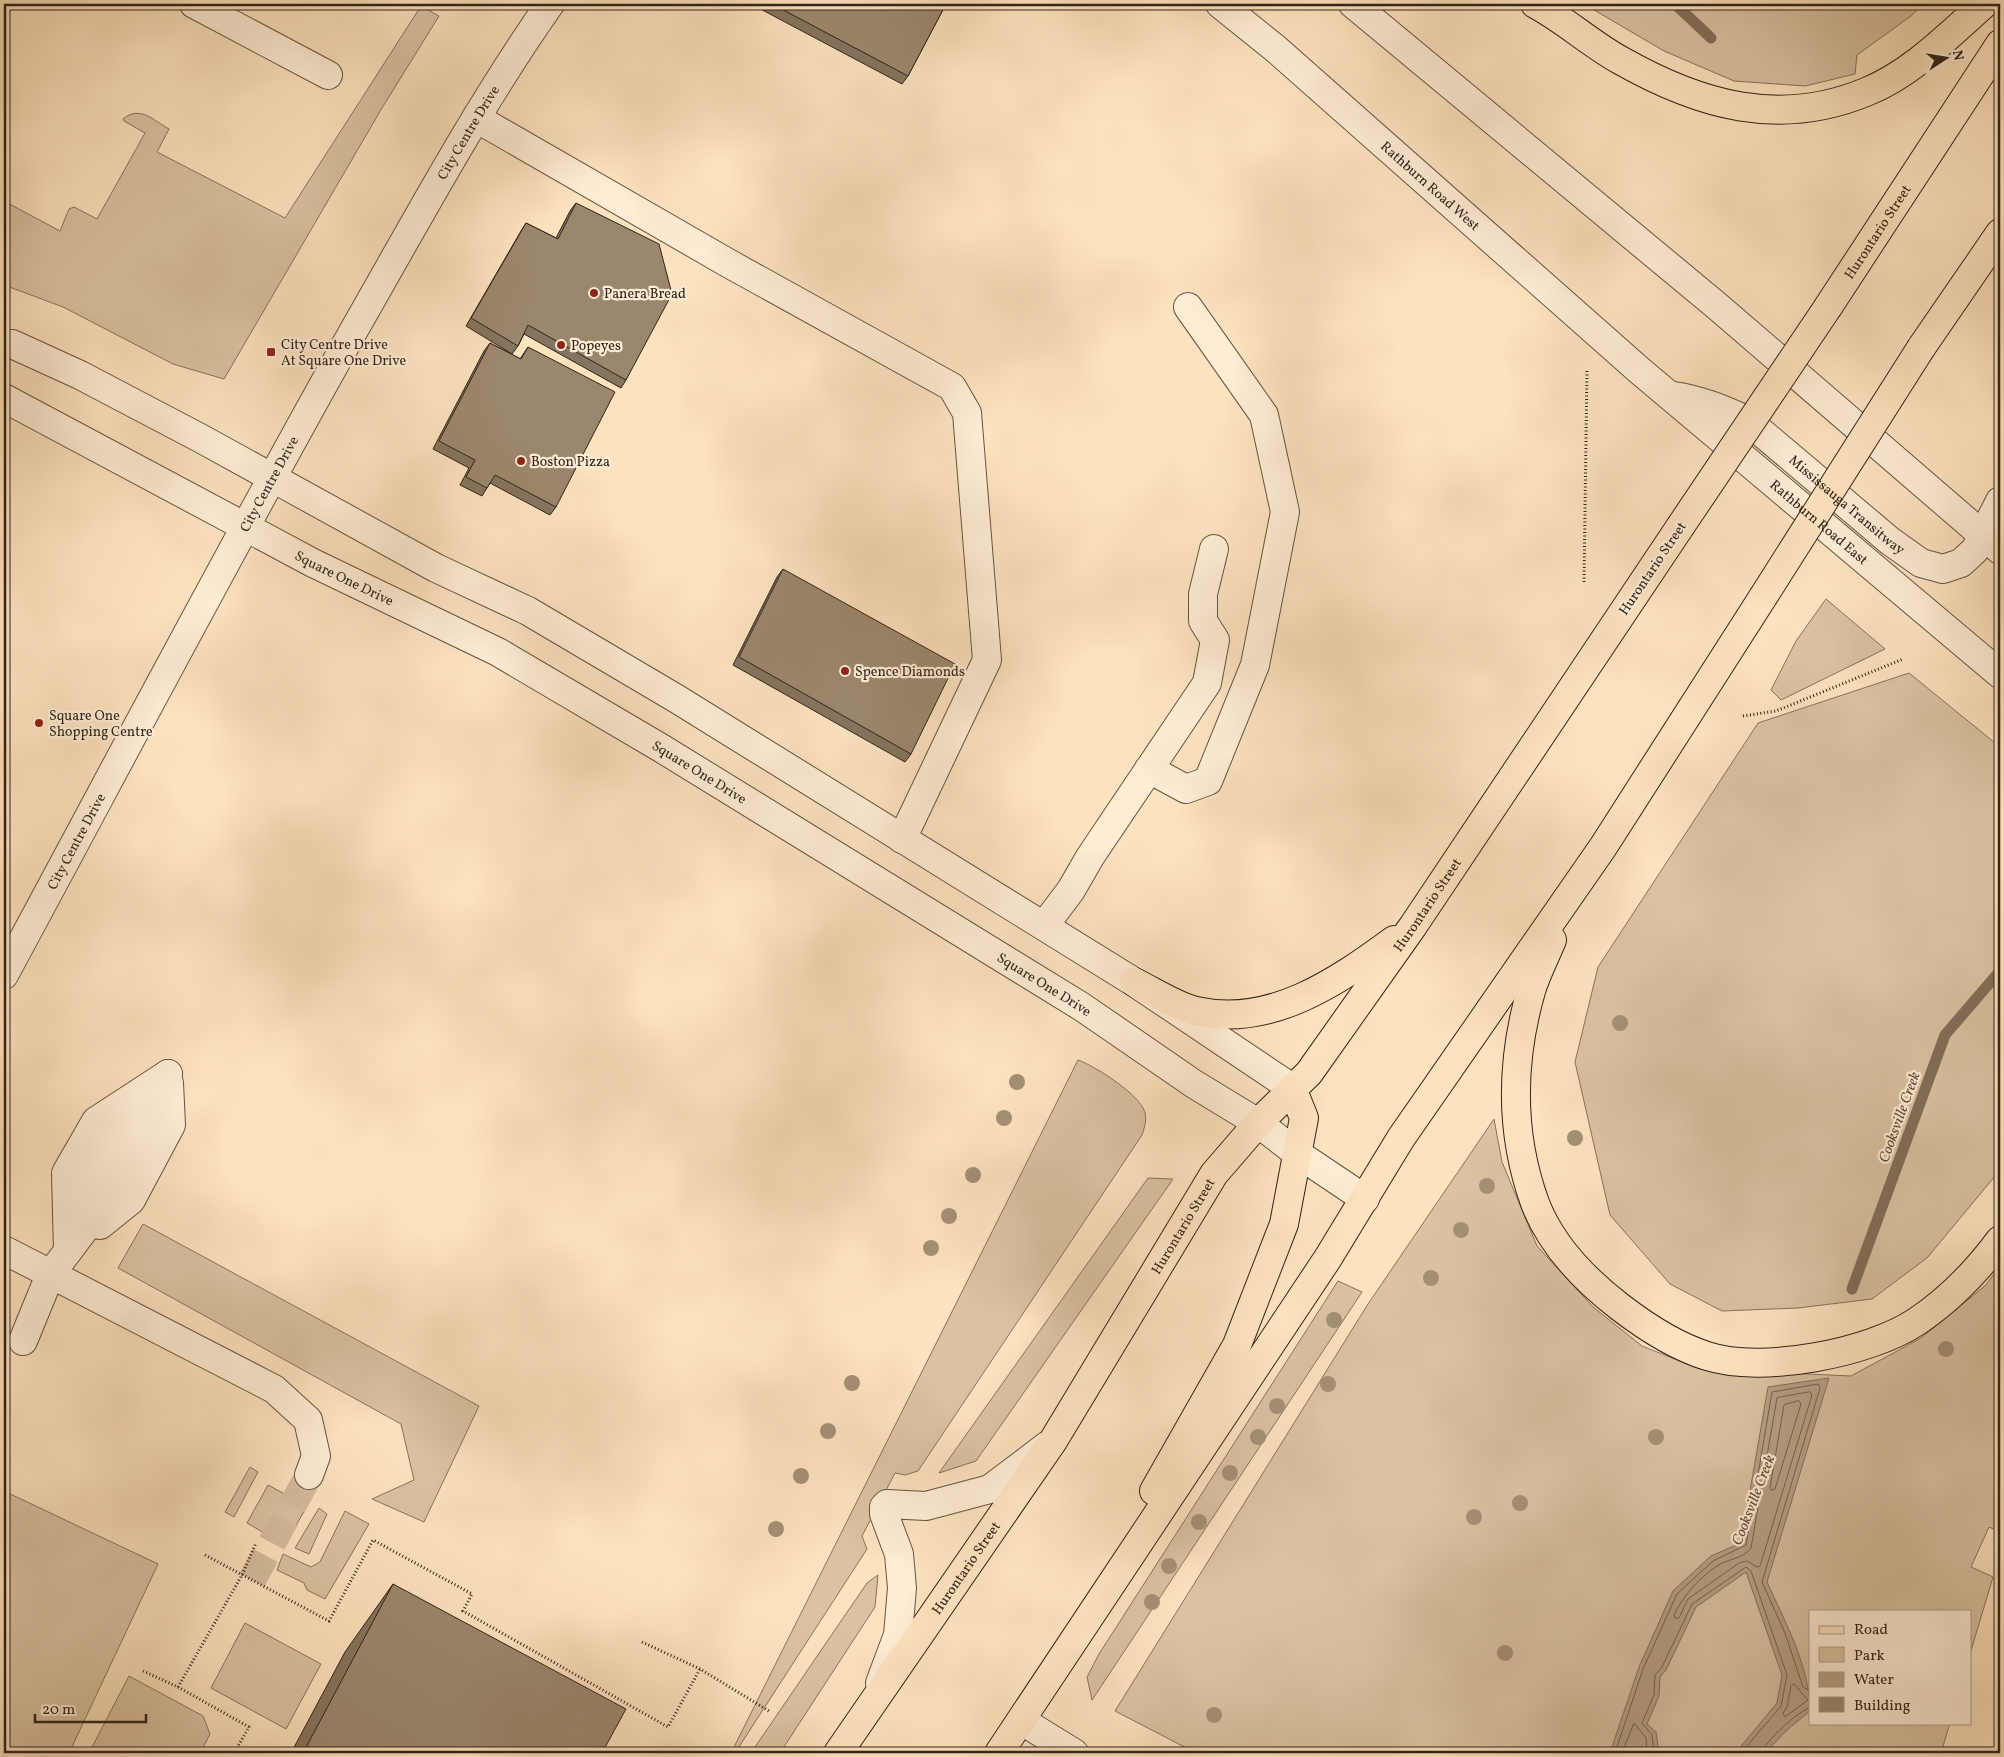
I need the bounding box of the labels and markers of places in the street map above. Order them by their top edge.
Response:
place label: Panera Bread [604,285,686,304]
marker: Panera Bread [588,287,600,299]
place label: City Centre Drive At Square One Drive [281,336,406,371]
place label: Popeyes [571,337,621,356]
marker: Popeyes [555,339,567,351]
marker: City Centre Drive At Square One Drive [265,346,277,358]
place label: Boston Pizza [531,453,610,472]
marker: Boston Pizza [515,455,527,467]
place label: Spence Diamonds [855,663,965,682]
marker: Spence Diamonds [839,665,851,677]
place label: Square One Shopping Centre [49,707,153,742]
marker: Square One Shopping Centre [33,717,45,729]

